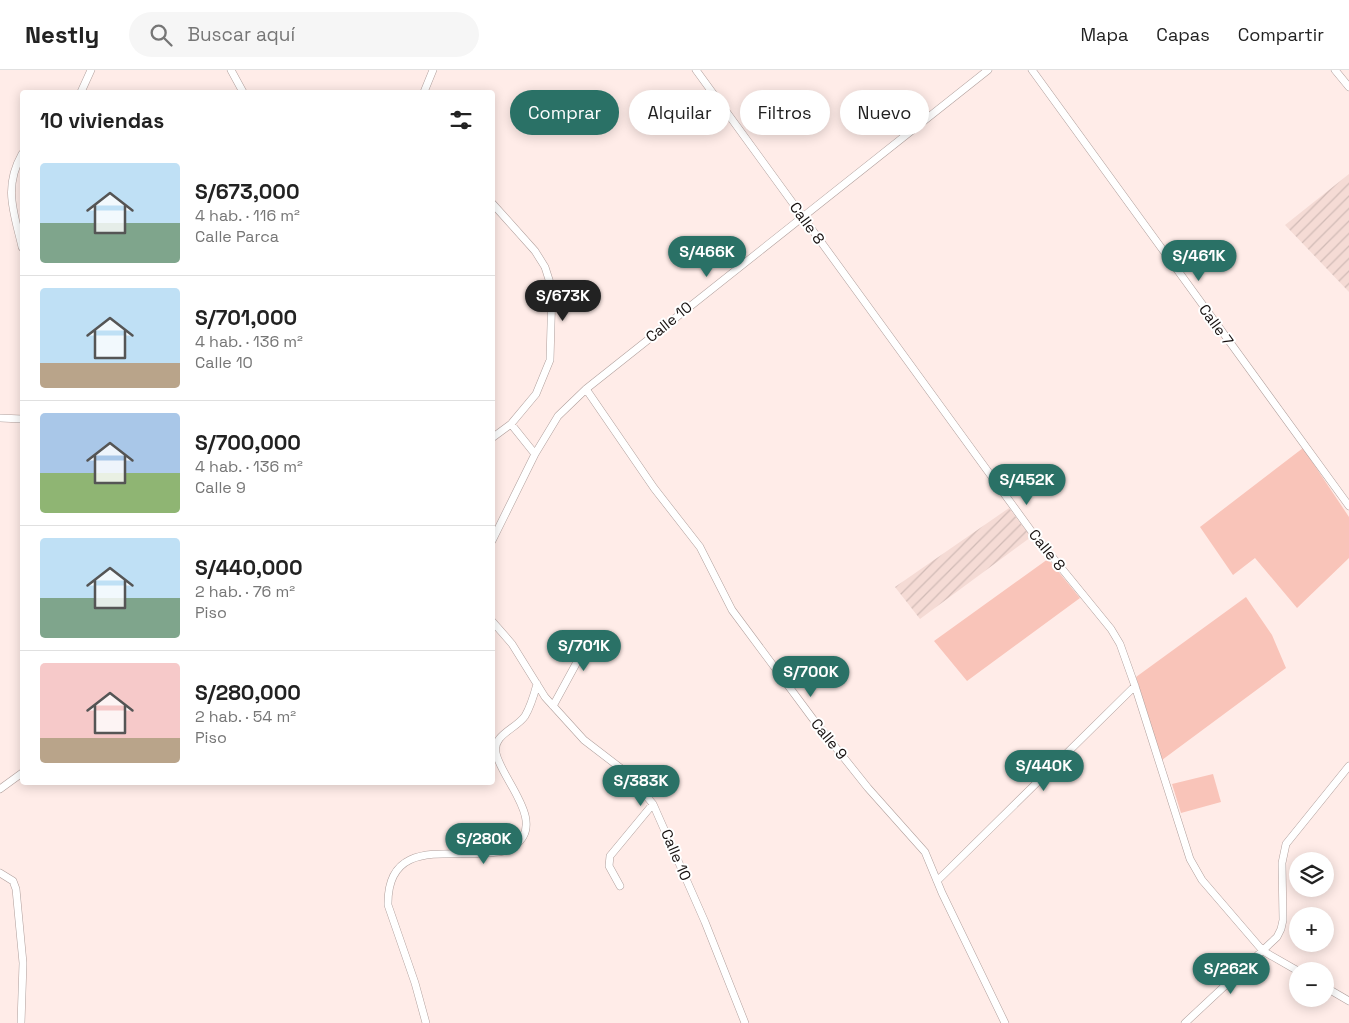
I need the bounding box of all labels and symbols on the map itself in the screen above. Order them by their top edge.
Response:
street label: Calle 8 [786,198,829,248]
pin: S/466K [666,236,748,278]
pin: S/461K [1158,240,1240,282]
pin: S/673K [522,280,604,322]
street label: Calle 10 [642,297,696,346]
street label: Calle 7 [1195,300,1238,349]
pin: S/452K [986,464,1068,506]
street label: Calle 8 [1025,525,1070,574]
pin: S/701K [543,630,625,672]
pin: S/700K [770,656,852,698]
street label: Calle 9 [807,714,852,763]
pin: S/440K [1003,750,1085,792]
pin: S/383K [600,764,682,807]
pin: S/280K [443,822,525,865]
street label: Calle 10 [657,826,696,883]
pin: S/262K [1190,952,1272,995]

